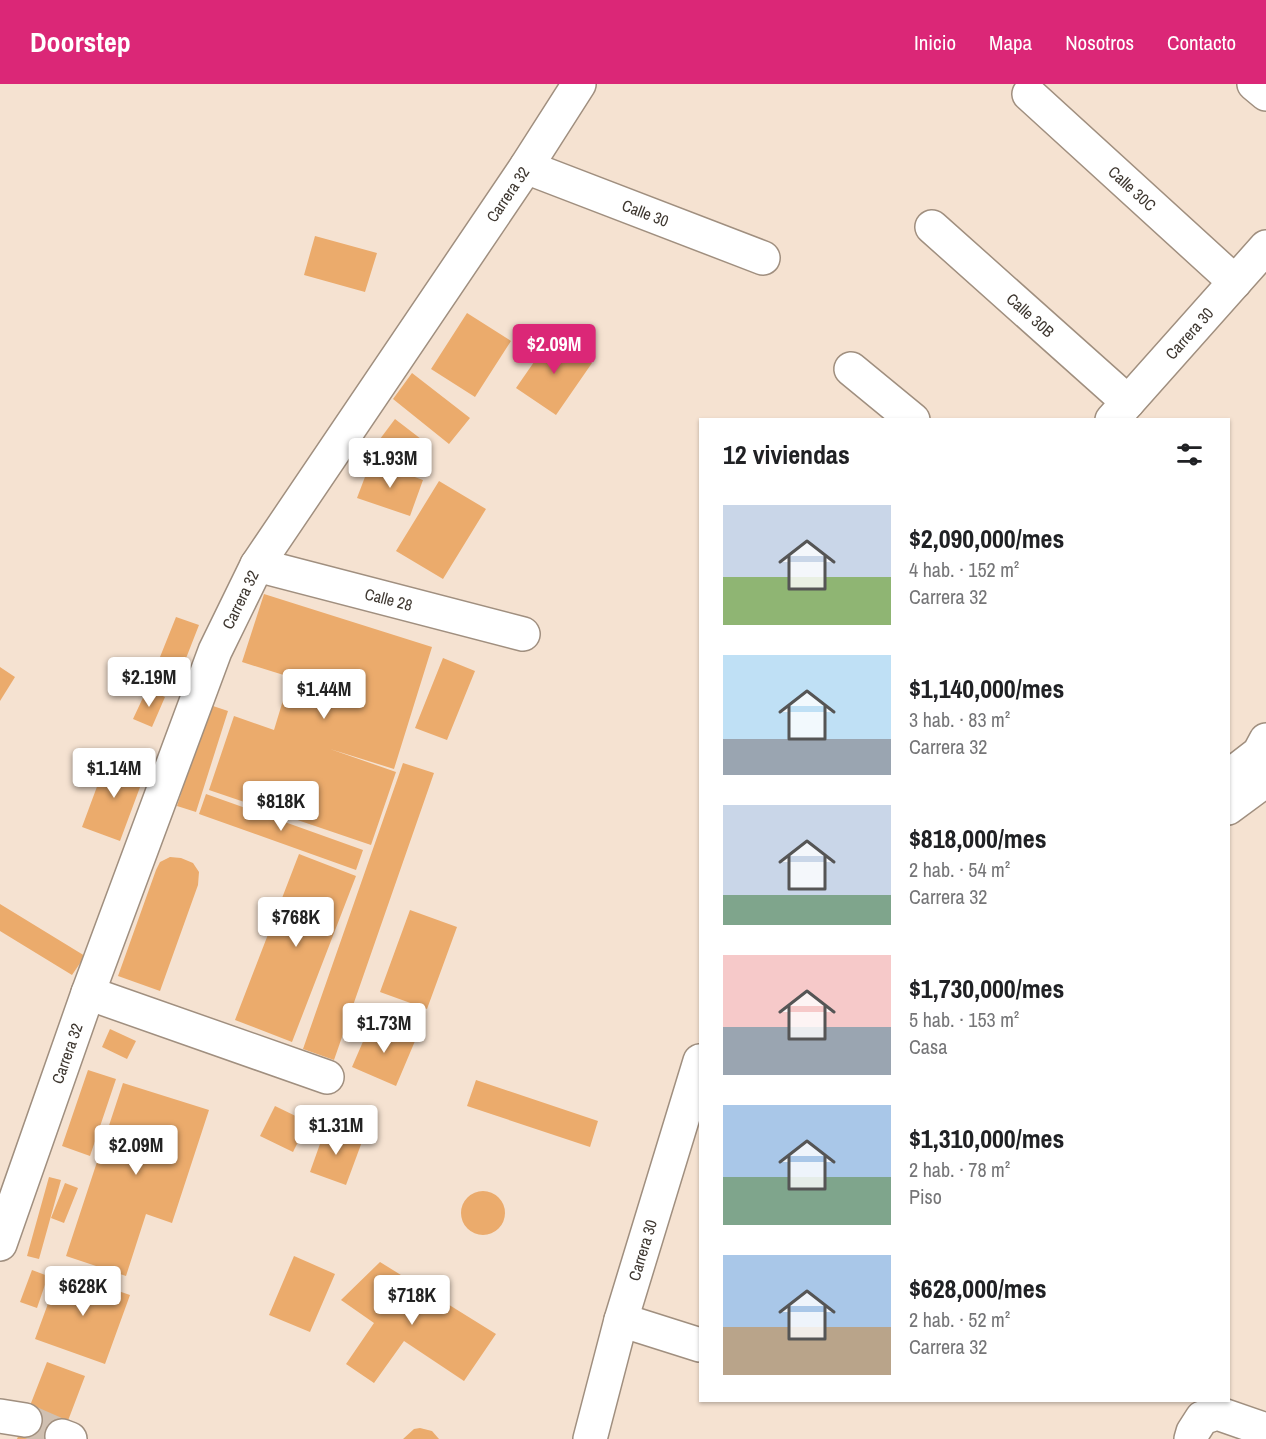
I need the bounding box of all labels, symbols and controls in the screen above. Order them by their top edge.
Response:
text: Doorstep [30,23,131,61]
text: Inicio [914,28,956,57]
text: Mapa [989,28,1032,57]
text: Nosotros [1065,28,1134,57]
text: Contacto [1167,28,1236,57]
street label: Calle 30C [1104,161,1161,216]
street label: Carrera 32 [481,162,534,226]
street label: Calle 30 [619,194,672,232]
street label: Calle 30B [1002,288,1059,342]
street label: Carrera 30 [1160,303,1218,364]
pin: $2.09M [505,324,603,375]
text: $2.09M [527,330,581,357]
text: 12 viviendas [723,437,850,472]
pin: $1.93M [341,438,439,489]
icon: filters [1173,438,1206,471]
text: $1.93M [363,444,417,471]
text: $2,090,000/mes [909,521,1064,556]
icon: home [771,529,843,601]
text: 4 hab. · 152 m² [909,556,1019,583]
street label: Carrera 32 [216,567,264,633]
street label: Calle 28 [363,582,415,616]
text: Carrera 32 [909,583,987,610]
pin: $2.19M [100,657,198,708]
text: $2.19M [122,663,176,690]
pin: $1.44M [275,669,373,720]
text: $1,140,000/mes [909,671,1064,706]
text: $1.44M [297,675,351,702]
icon: home [771,679,843,751]
text: 3 hab. · 83 m² [909,706,1010,733]
text: Carrera 32 [909,733,987,760]
pin: $1.14M [65,748,163,799]
text: $1.14M [87,754,141,781]
pin: $818K [239,781,323,832]
text: $818K [257,787,305,814]
text: $818,000/mes [909,821,1047,856]
icon: home [771,829,843,901]
text: 2 hab. · 54 m² [909,856,1010,883]
text: Carrera 32 [909,883,987,910]
pin: $768K [254,897,338,948]
text: $768K [272,903,320,930]
text: $1,730,000/mes [909,971,1064,1006]
icon: home [771,979,843,1051]
pin: $1.73M [335,1003,433,1054]
text: 5 hab. · 153 m² [909,1006,1019,1033]
text: $1.73M [357,1009,411,1036]
street label: Carrera 32 [46,1020,88,1087]
text: Casa [909,1033,947,1060]
pin: $1.31M [287,1105,385,1156]
text: $1.31M [309,1111,363,1138]
text: $1,310,000/mes [909,1121,1064,1156]
pin: $2.09M [87,1125,185,1176]
icon: home [771,1129,843,1201]
text: $2.09M [109,1131,163,1158]
text: 2 hab. · 78 m² [909,1156,1010,1183]
text: Piso [909,1183,942,1210]
street label: Carrera 30 [623,1217,662,1283]
pin: $628K [41,1266,125,1317]
text: $628,000/mes [909,1271,1047,1306]
text: $628K [59,1272,107,1299]
pin: $718K [370,1275,454,1326]
icon: home [771,1279,843,1351]
text: $718K [388,1281,436,1308]
text: 2 hab. · 52 m² [909,1306,1010,1333]
text: Carrera 32 [909,1333,987,1360]

